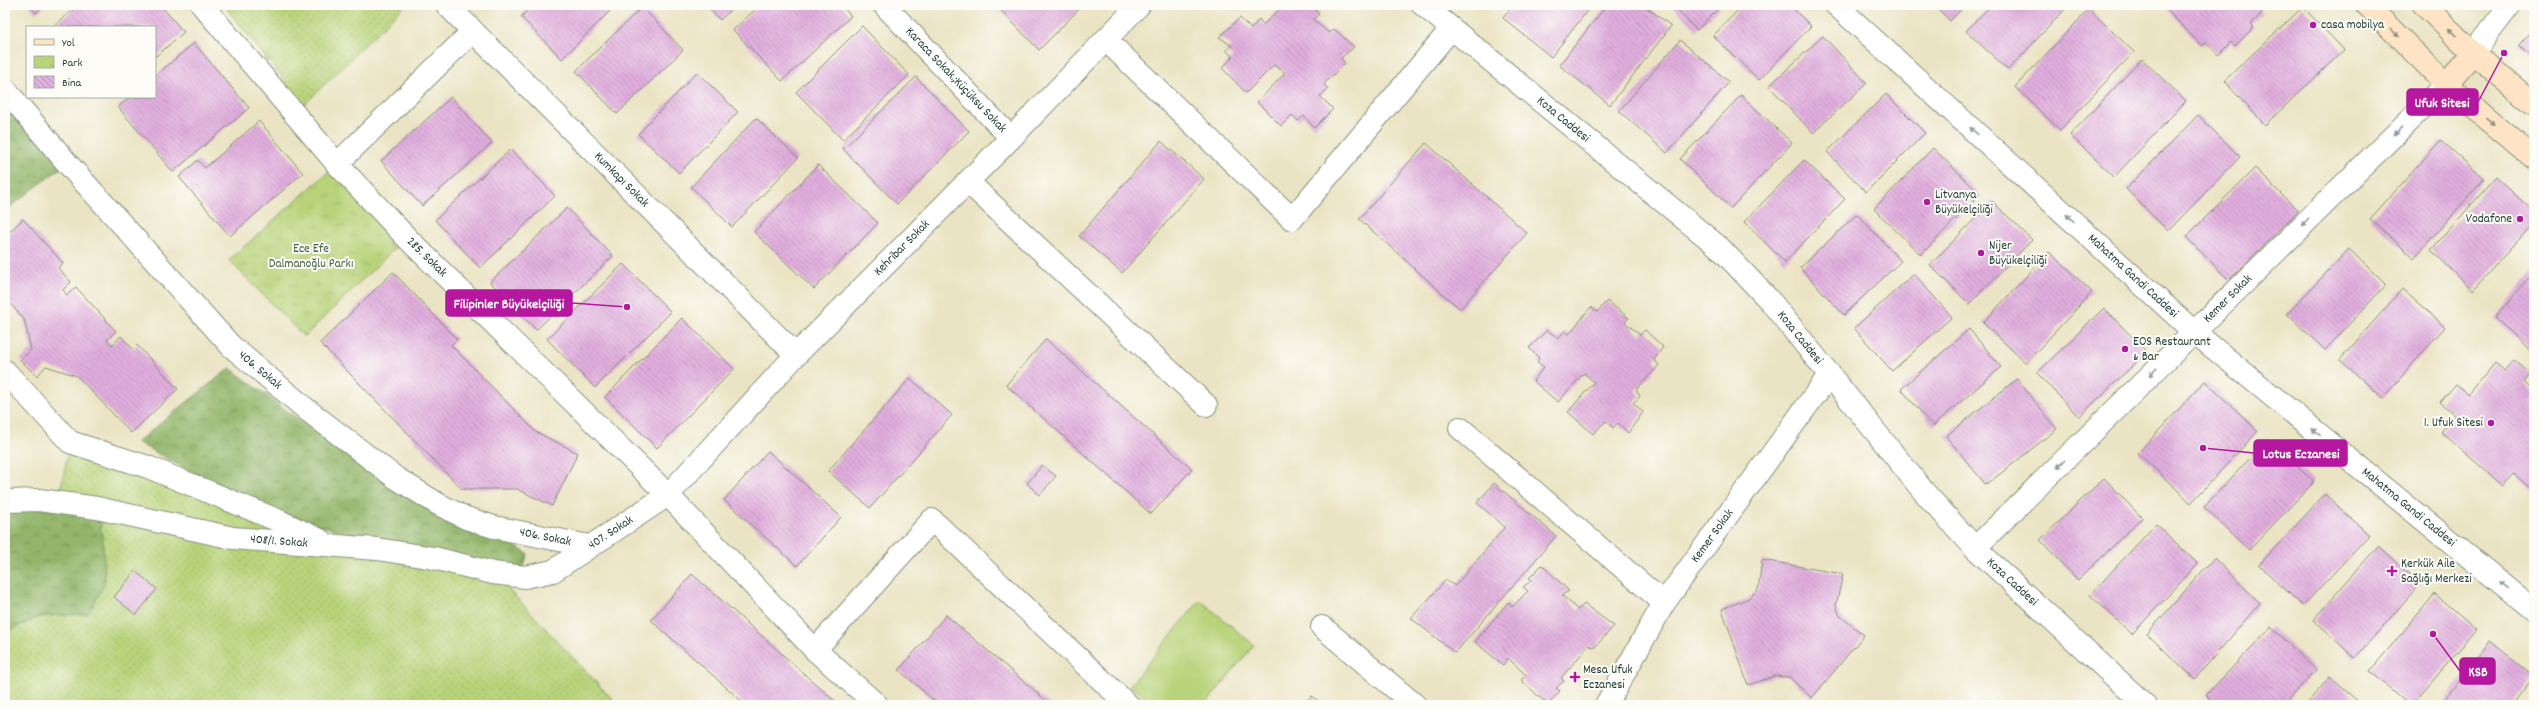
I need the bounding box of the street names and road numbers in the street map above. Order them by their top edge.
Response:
street label: Karaca Sokak.;Küçüksu Sokak [901,23,1011,137]
street label: Koza Caddesi [1532,92,1594,148]
street label: Kumkapı Sokak [589,148,653,212]
street label: Kehribar Sokak [870,215,934,280]
street label: Mahatma Gandi Caddesi [2083,230,2183,323]
street label: 285. Sokak [402,233,451,282]
street label: Kemer Sokak [2199,270,2257,328]
street label: Koza Caddesi [1772,307,1828,369]
street label: 406. Sokak [234,346,286,394]
street label: Mahatma Gandi Caddesi [2357,463,2460,552]
street label: Kemer Sokak [1686,505,1739,567]
street label: 407. Sokak [584,511,637,555]
street label: 406. Sokak [518,523,573,552]
street label: 408/1. Sokak [250,530,309,553]
street label: Koza Caddesi [1982,553,2042,611]

